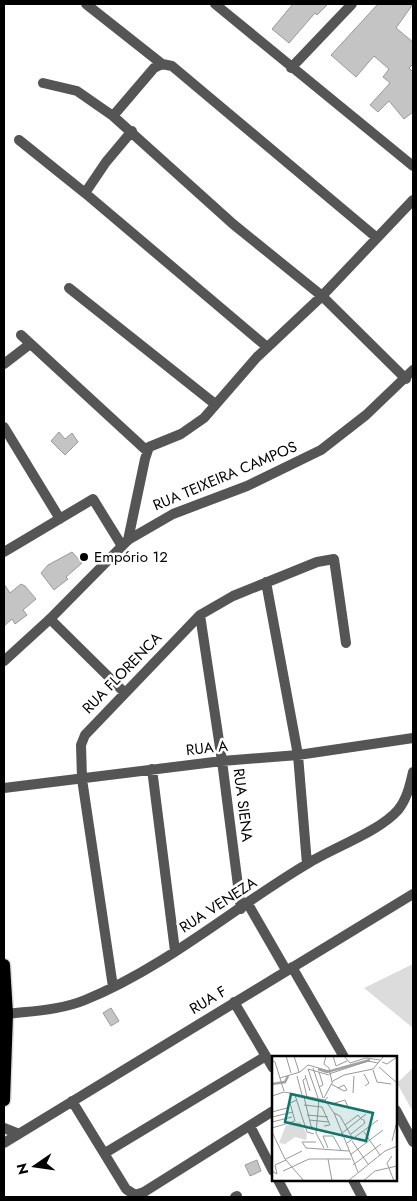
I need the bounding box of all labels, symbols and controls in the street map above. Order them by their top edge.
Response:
street label: RUA TEIXEIRA CAMPOS [150,436,300,516]
place label: Empório 12 [94,546,168,568]
marker: Empório 12 [78,551,90,563]
street label: RUA FLORENCA [77,627,167,719]
street label: RUA A [185,735,229,761]
street label: RUA SIENA [228,767,258,843]
street label: RUA VENEZA [175,872,261,938]
street label: RUA F [185,980,231,1020]
inset map [272,1056,397,1181]
north arrow [10,1141,60,1191]
text: N [11,1161,33,1177]

